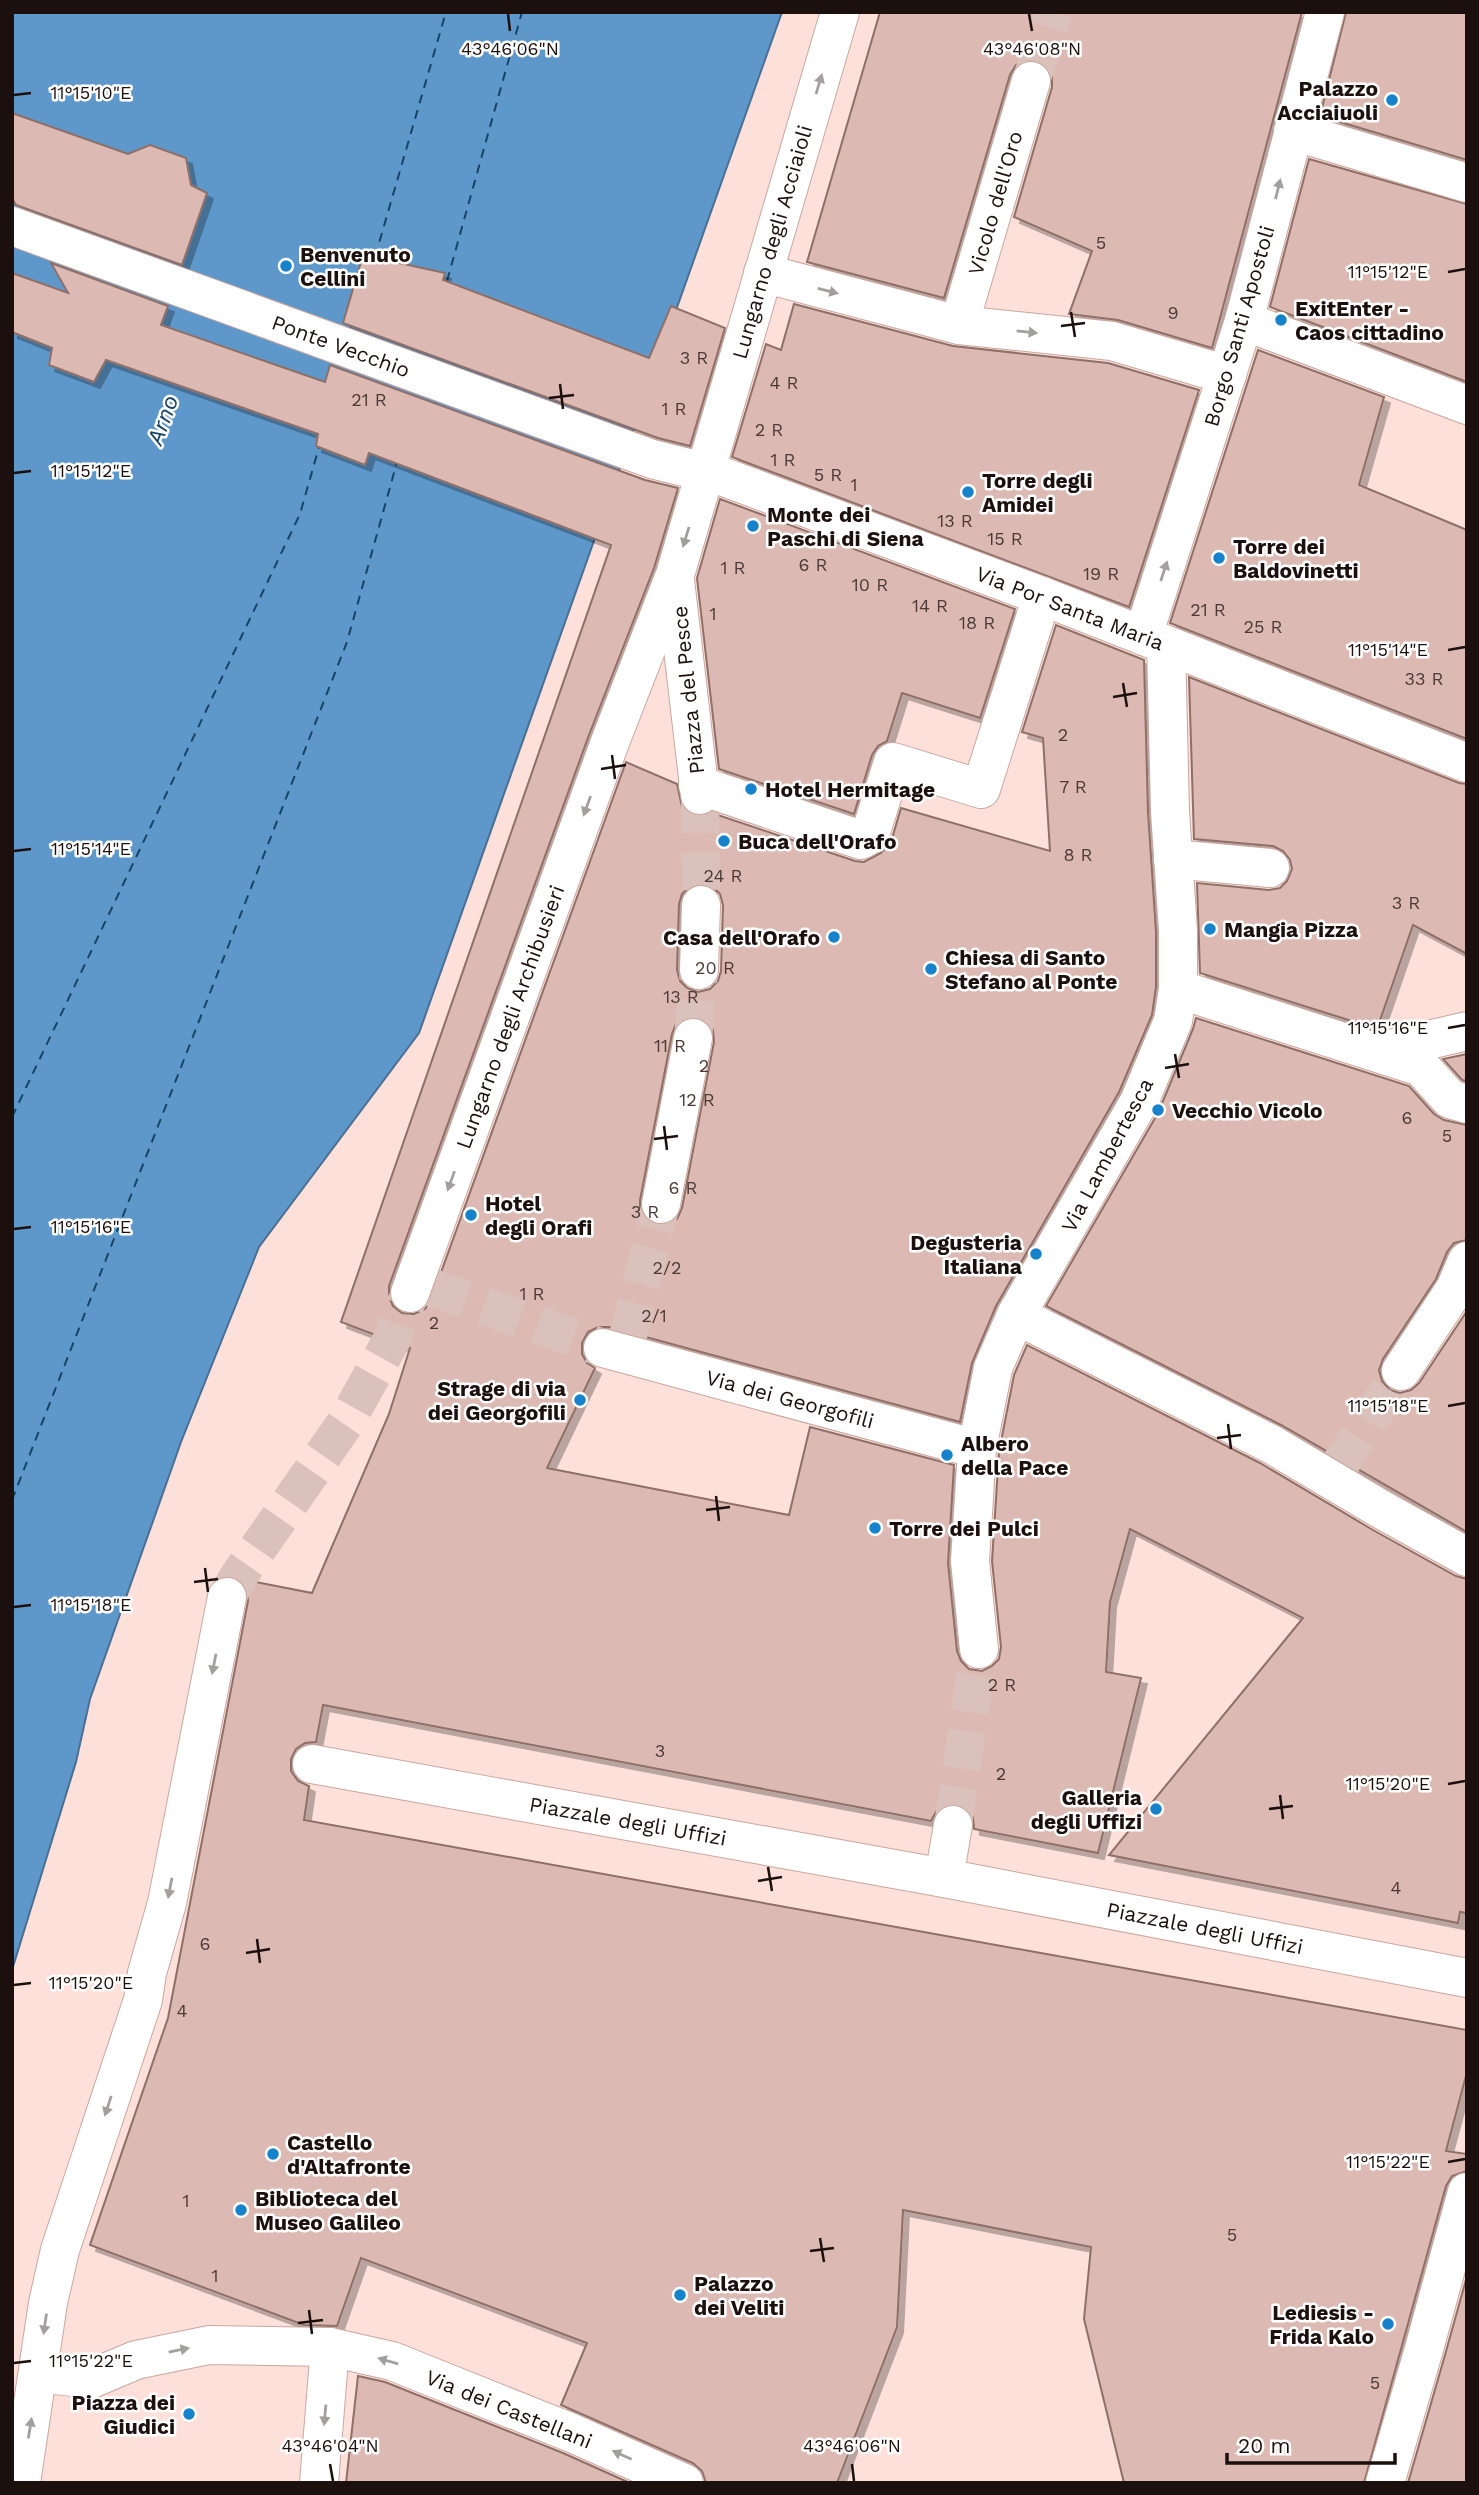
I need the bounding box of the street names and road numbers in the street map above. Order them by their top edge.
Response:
street label: Lungarno degli Acciaioli [727,122,817,362]
street label: Vicolo dell'Oro [962,128,1028,278]
street label: Borgo Santi Apostoli [1198,223,1280,429]
street label: Ponte Vecchio [269,309,413,383]
street label: Via Por Santa Maria [972,561,1168,655]
street label: Piazza del Pesce [667,605,709,775]
street label: Lungarno degli Archibusieri [451,882,569,1152]
street label: Via Lambertesca [1056,1074,1158,1236]
street label: Via dei Georgofili [703,1365,877,1433]
street label: Piazzale degli Uffizi [527,1791,729,1851]
street label: Piazzale degli Uffizi [1105,1897,1305,1959]
street label: Via dei Castellani [422,2364,596,2454]

